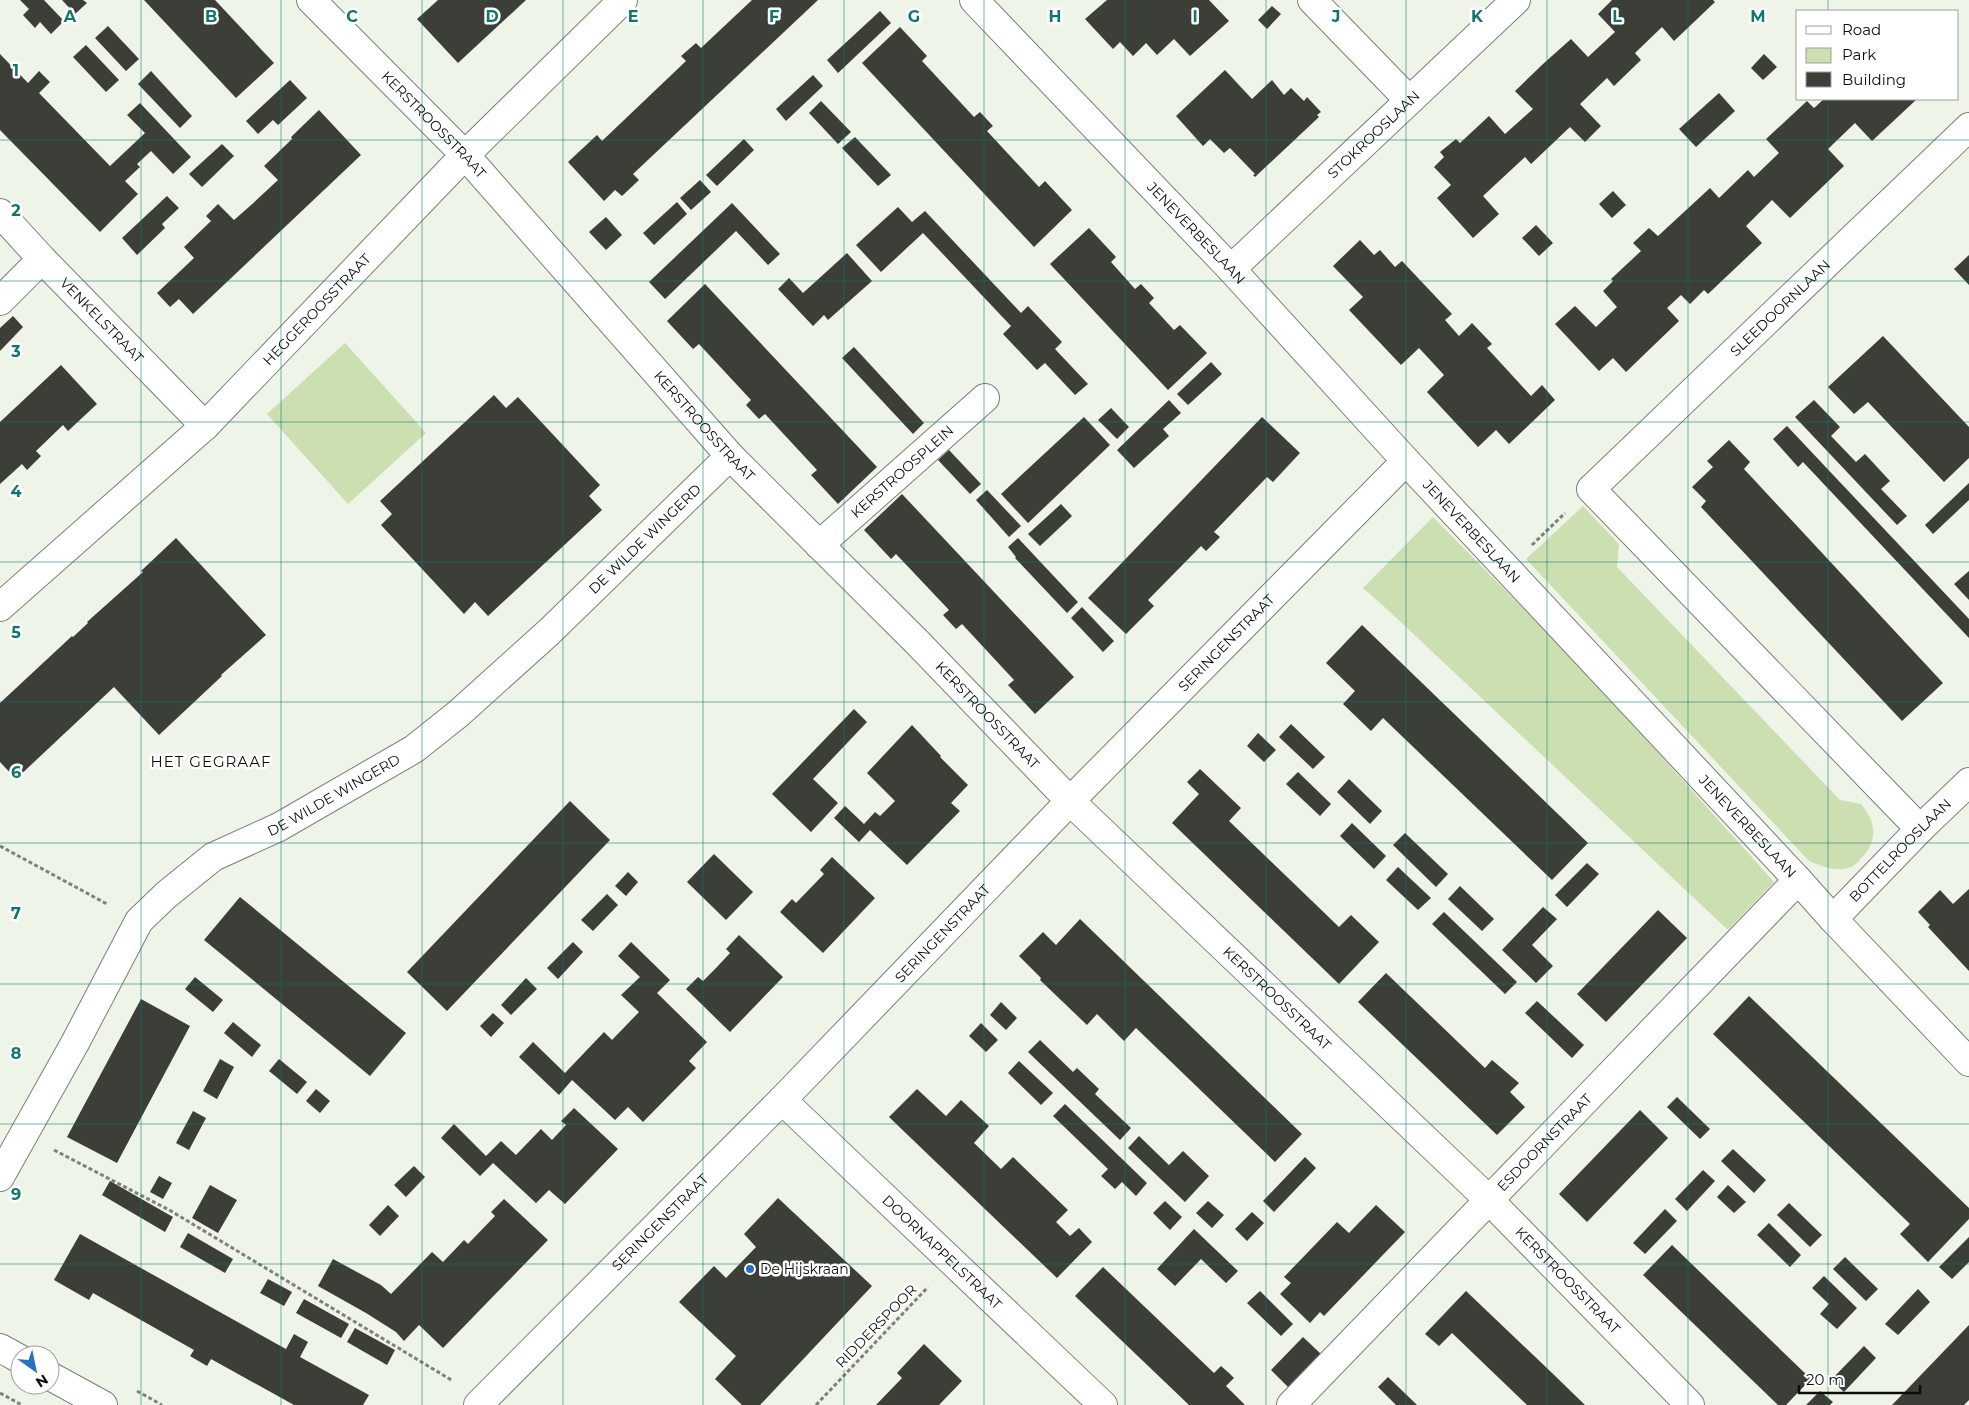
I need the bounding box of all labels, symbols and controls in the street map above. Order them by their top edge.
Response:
text: A [63,7,77,26]
text: B [205,7,217,26]
text: C [346,7,358,26]
text: D [485,7,499,26]
text: E [628,7,638,26]
text: F [769,7,779,26]
text: G [908,7,920,26]
text: H [1049,7,1061,26]
text: I [1192,7,1198,26]
text: J [1331,7,1340,26]
text: K [1471,7,1484,26]
text: L [1612,7,1622,26]
text: M [1750,7,1766,26]
legend [1796,10,1959,100]
text: Road [1842,20,1881,39]
text: Park [1842,45,1876,64]
text: 1 [13,61,19,80]
street label: KERSTROOSSTRAAT [378,67,490,182]
text: Building [1842,70,1906,89]
street label: STOKROOSLAAN [1324,87,1423,182]
street label: JENEVERBESLAAN [1143,177,1249,288]
text: 2 [11,201,21,220]
street label: HEGGEROOSSTRAAT [259,250,375,369]
street label: SLEEDOORNLAAN [1726,256,1834,360]
street label: VENKELSTRAAT [56,274,148,367]
text: 3 [10,342,21,361]
street label: KERSTROOSSTRAAT [650,367,759,485]
street label: KERSTROOSPLEIN [847,421,957,522]
street label: JENEVERBESLAAN [1419,475,1524,586]
street label: DE WILDE WINGERD [585,480,705,598]
text: 4 [10,482,22,501]
street label: SERINGENSTRAAT [1174,590,1278,695]
text: 5 [11,623,21,642]
street label: KERSTROOSSTRAAT [932,658,1043,773]
street label: DE WILDE WINGERD [265,750,403,840]
district label: HET GEGRAAF [151,752,271,771]
text: 6 [11,763,21,782]
street label: JENEVERBESLAAN [1695,770,1800,882]
street label: BOTTELROOSLAAN [1845,795,1955,906]
street label: SERINGENSTRAAT [891,880,994,986]
text: 7 [11,904,21,923]
street label: KERSTROOSSTRAAT [1219,943,1335,1054]
text: 8 [11,1044,21,1063]
street label: ESDOORNSTRAAT [1493,1090,1596,1195]
street label: SERINGENSTRAAT [608,1170,712,1275]
text: 9 [11,1185,21,1204]
street label: DOORNAPPELSTRAAT [879,1191,1006,1313]
street label: KERSTROOSSTRAAT [1511,1223,1624,1338]
place label: De Hijskraan [760,1260,849,1278]
marker: De Hijskraan [744,1263,756,1275]
street label: RIDDERSPOOR [832,1280,920,1372]
north arrow [10,1345,60,1395]
scale bar [1799,1362,1920,1394]
text: N [32,1370,52,1392]
text: 20 m [1806,1370,1844,1389]

